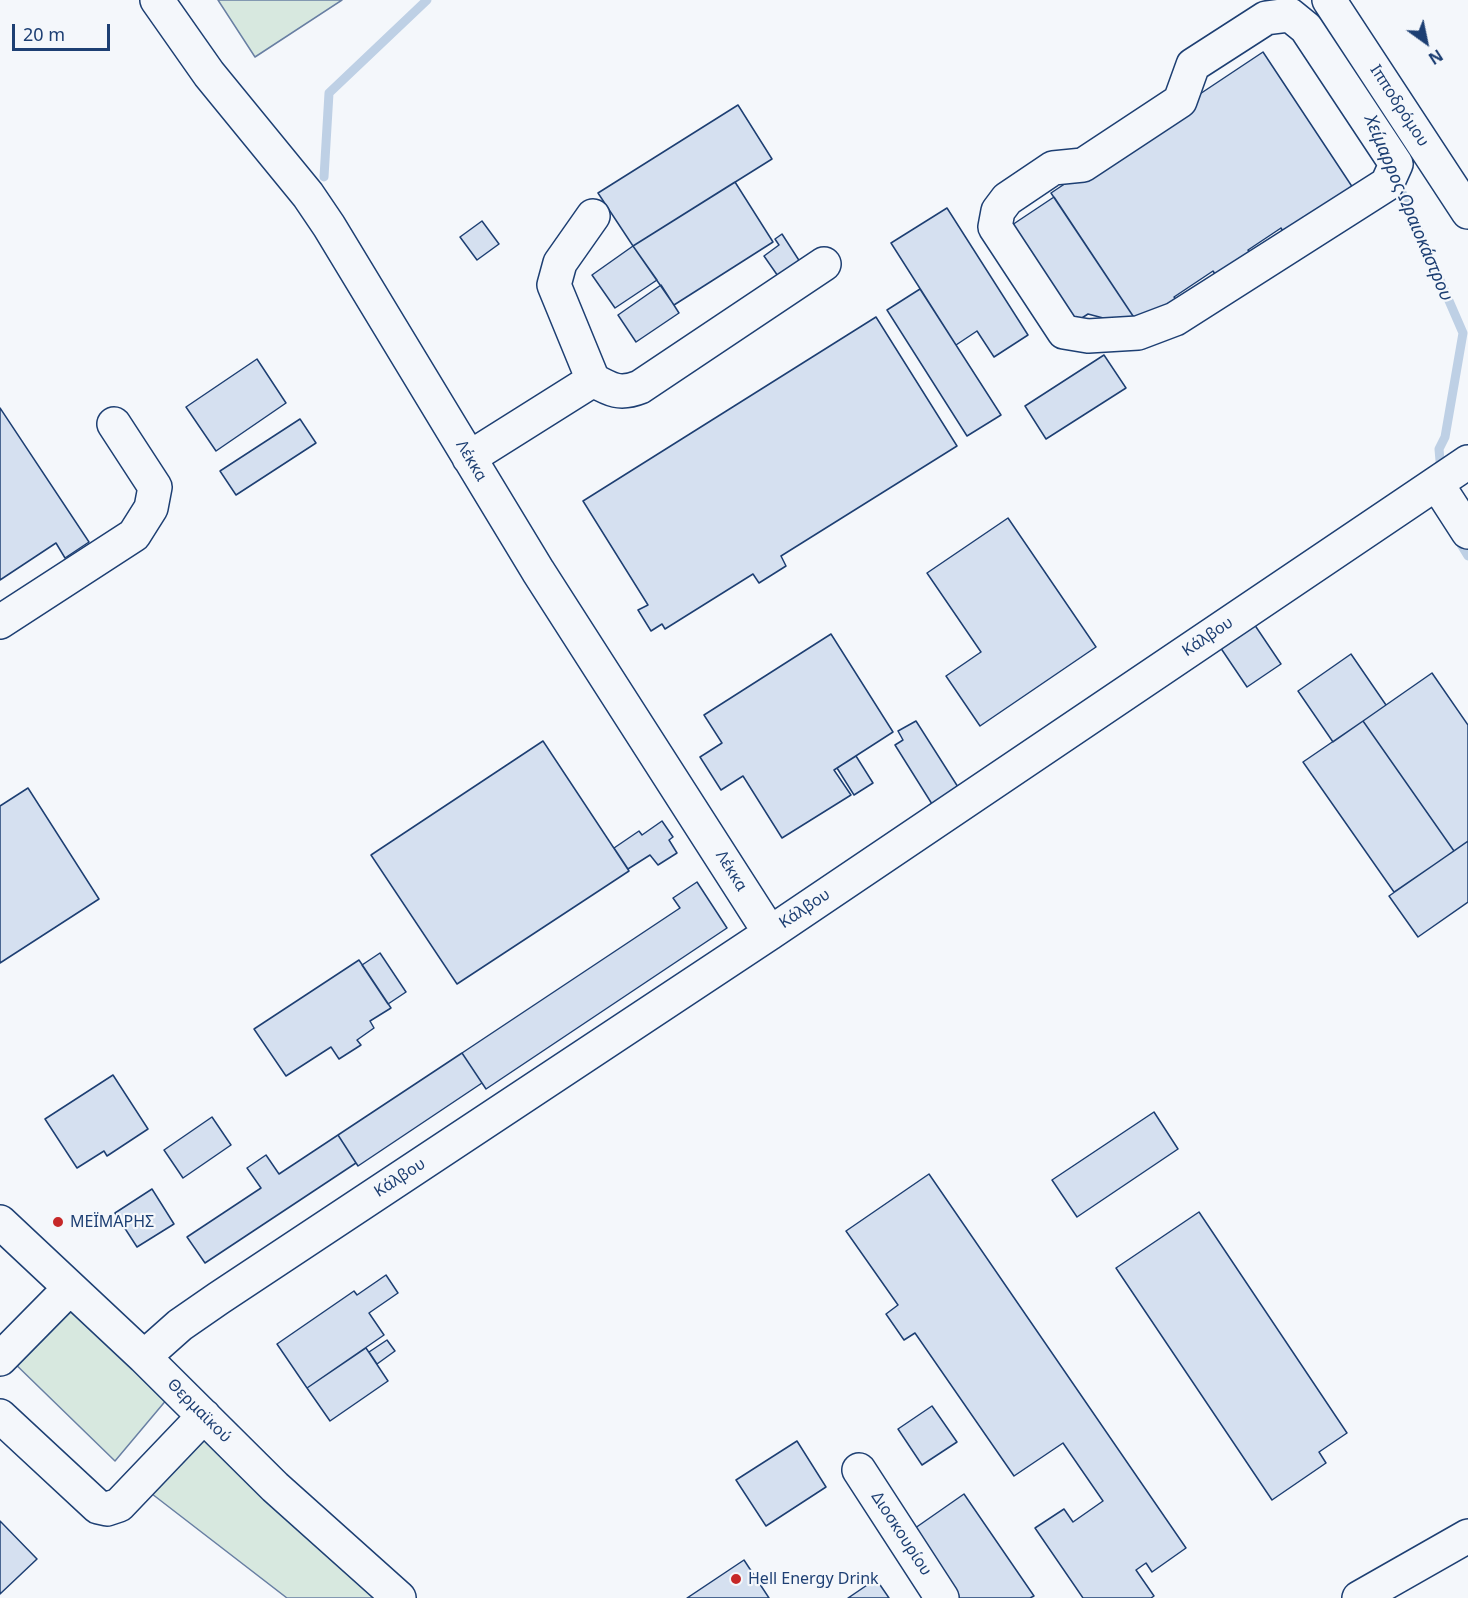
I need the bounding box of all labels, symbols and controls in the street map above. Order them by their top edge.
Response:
scale bar [15,12,112,50]
north arrow [1396,12,1456,72]
text: 20 m [23,22,65,46]
text: N [1424,44,1447,70]
street label: Ιπποδρόμου [1365,62,1433,150]
water label: Χείμαρρος Ωραιοκάστρου [1359,112,1457,304]
street label: Λέκκα [451,437,491,485]
street label: Κάλβου [1179,613,1237,661]
street label: Λέκκα [711,847,751,895]
street label: Κάλβου [776,885,834,933]
street label: Κάλβου [371,1154,429,1202]
place label: ΜΕΪΜΑΡΗΣ [70,1212,154,1232]
marker: ΜΕΪΜΑΡΗΣ [51,1215,65,1229]
street label: Θερμαϊκού [163,1375,235,1447]
street label: Διοσκουρίου [867,1488,935,1580]
place label: Hell Energy Drink [748,1569,879,1589]
marker: Hell Energy Drink [729,1572,743,1586]

